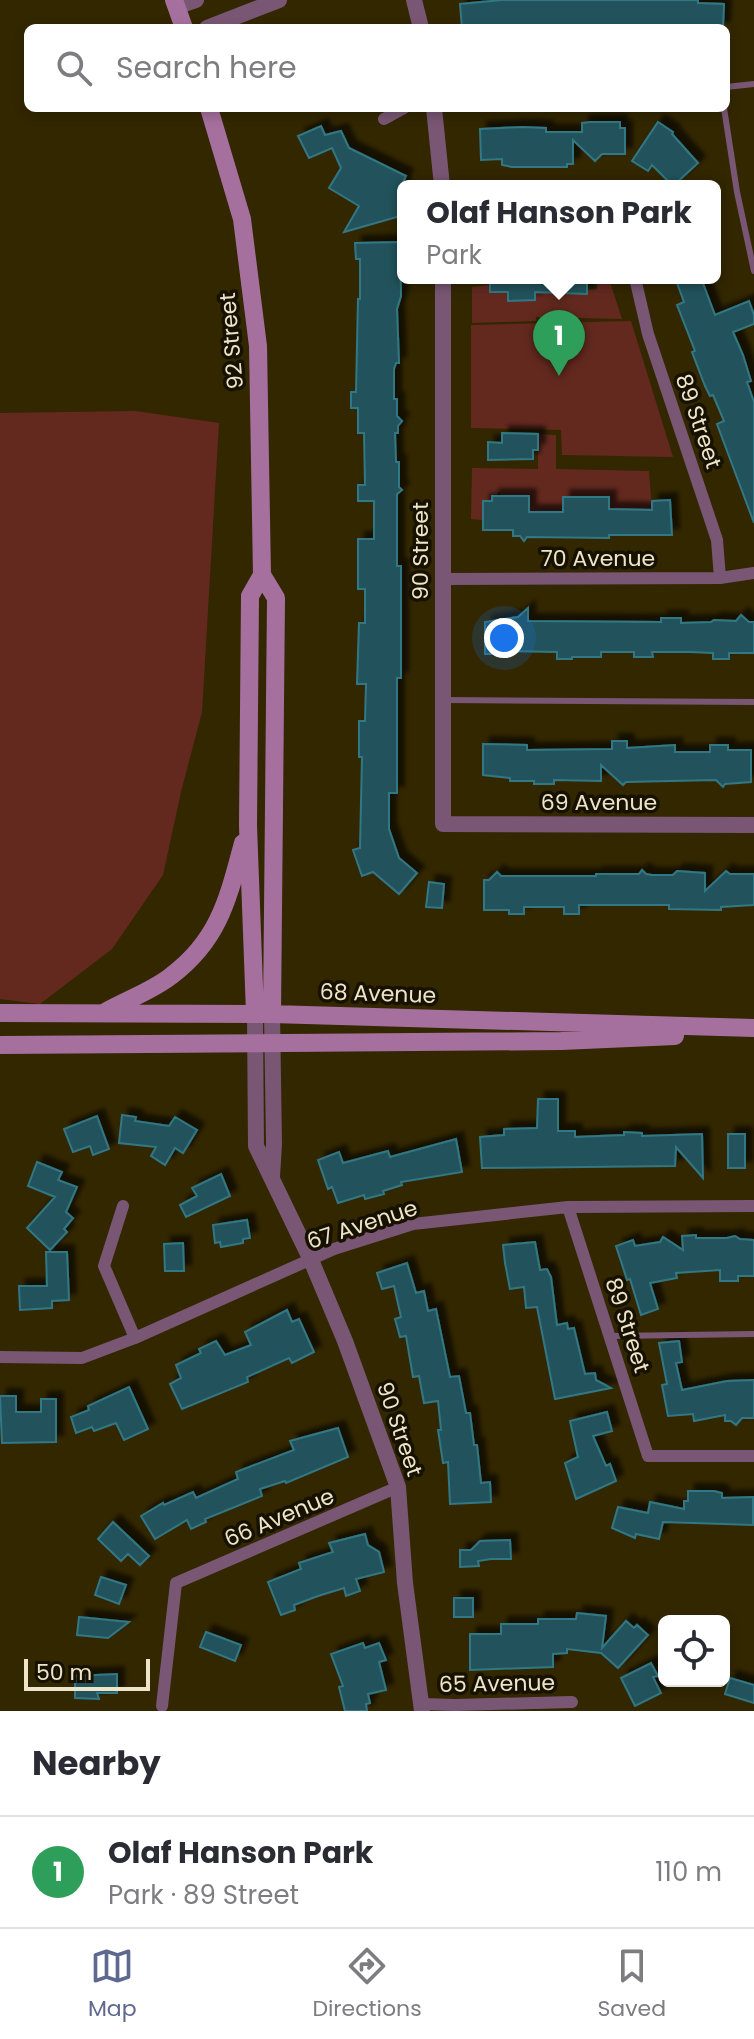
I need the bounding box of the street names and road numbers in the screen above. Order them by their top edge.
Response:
street label: 92 Street [212,291,251,391]
street label: 89 Street [668,370,729,473]
street label: 90 Street [405,502,436,600]
street label: 70 Avenue [541,543,655,574]
street label: 69 Avenue [541,787,657,818]
street label: 68 Avenue [319,976,437,1011]
street label: 67 Avenue [303,1192,421,1257]
street label: 89 Street [598,1274,657,1377]
street label: 90 Street [369,1378,430,1481]
street label: 66 Avenue [220,1480,339,1554]
street label: 65 Avenue [439,1667,555,1700]

